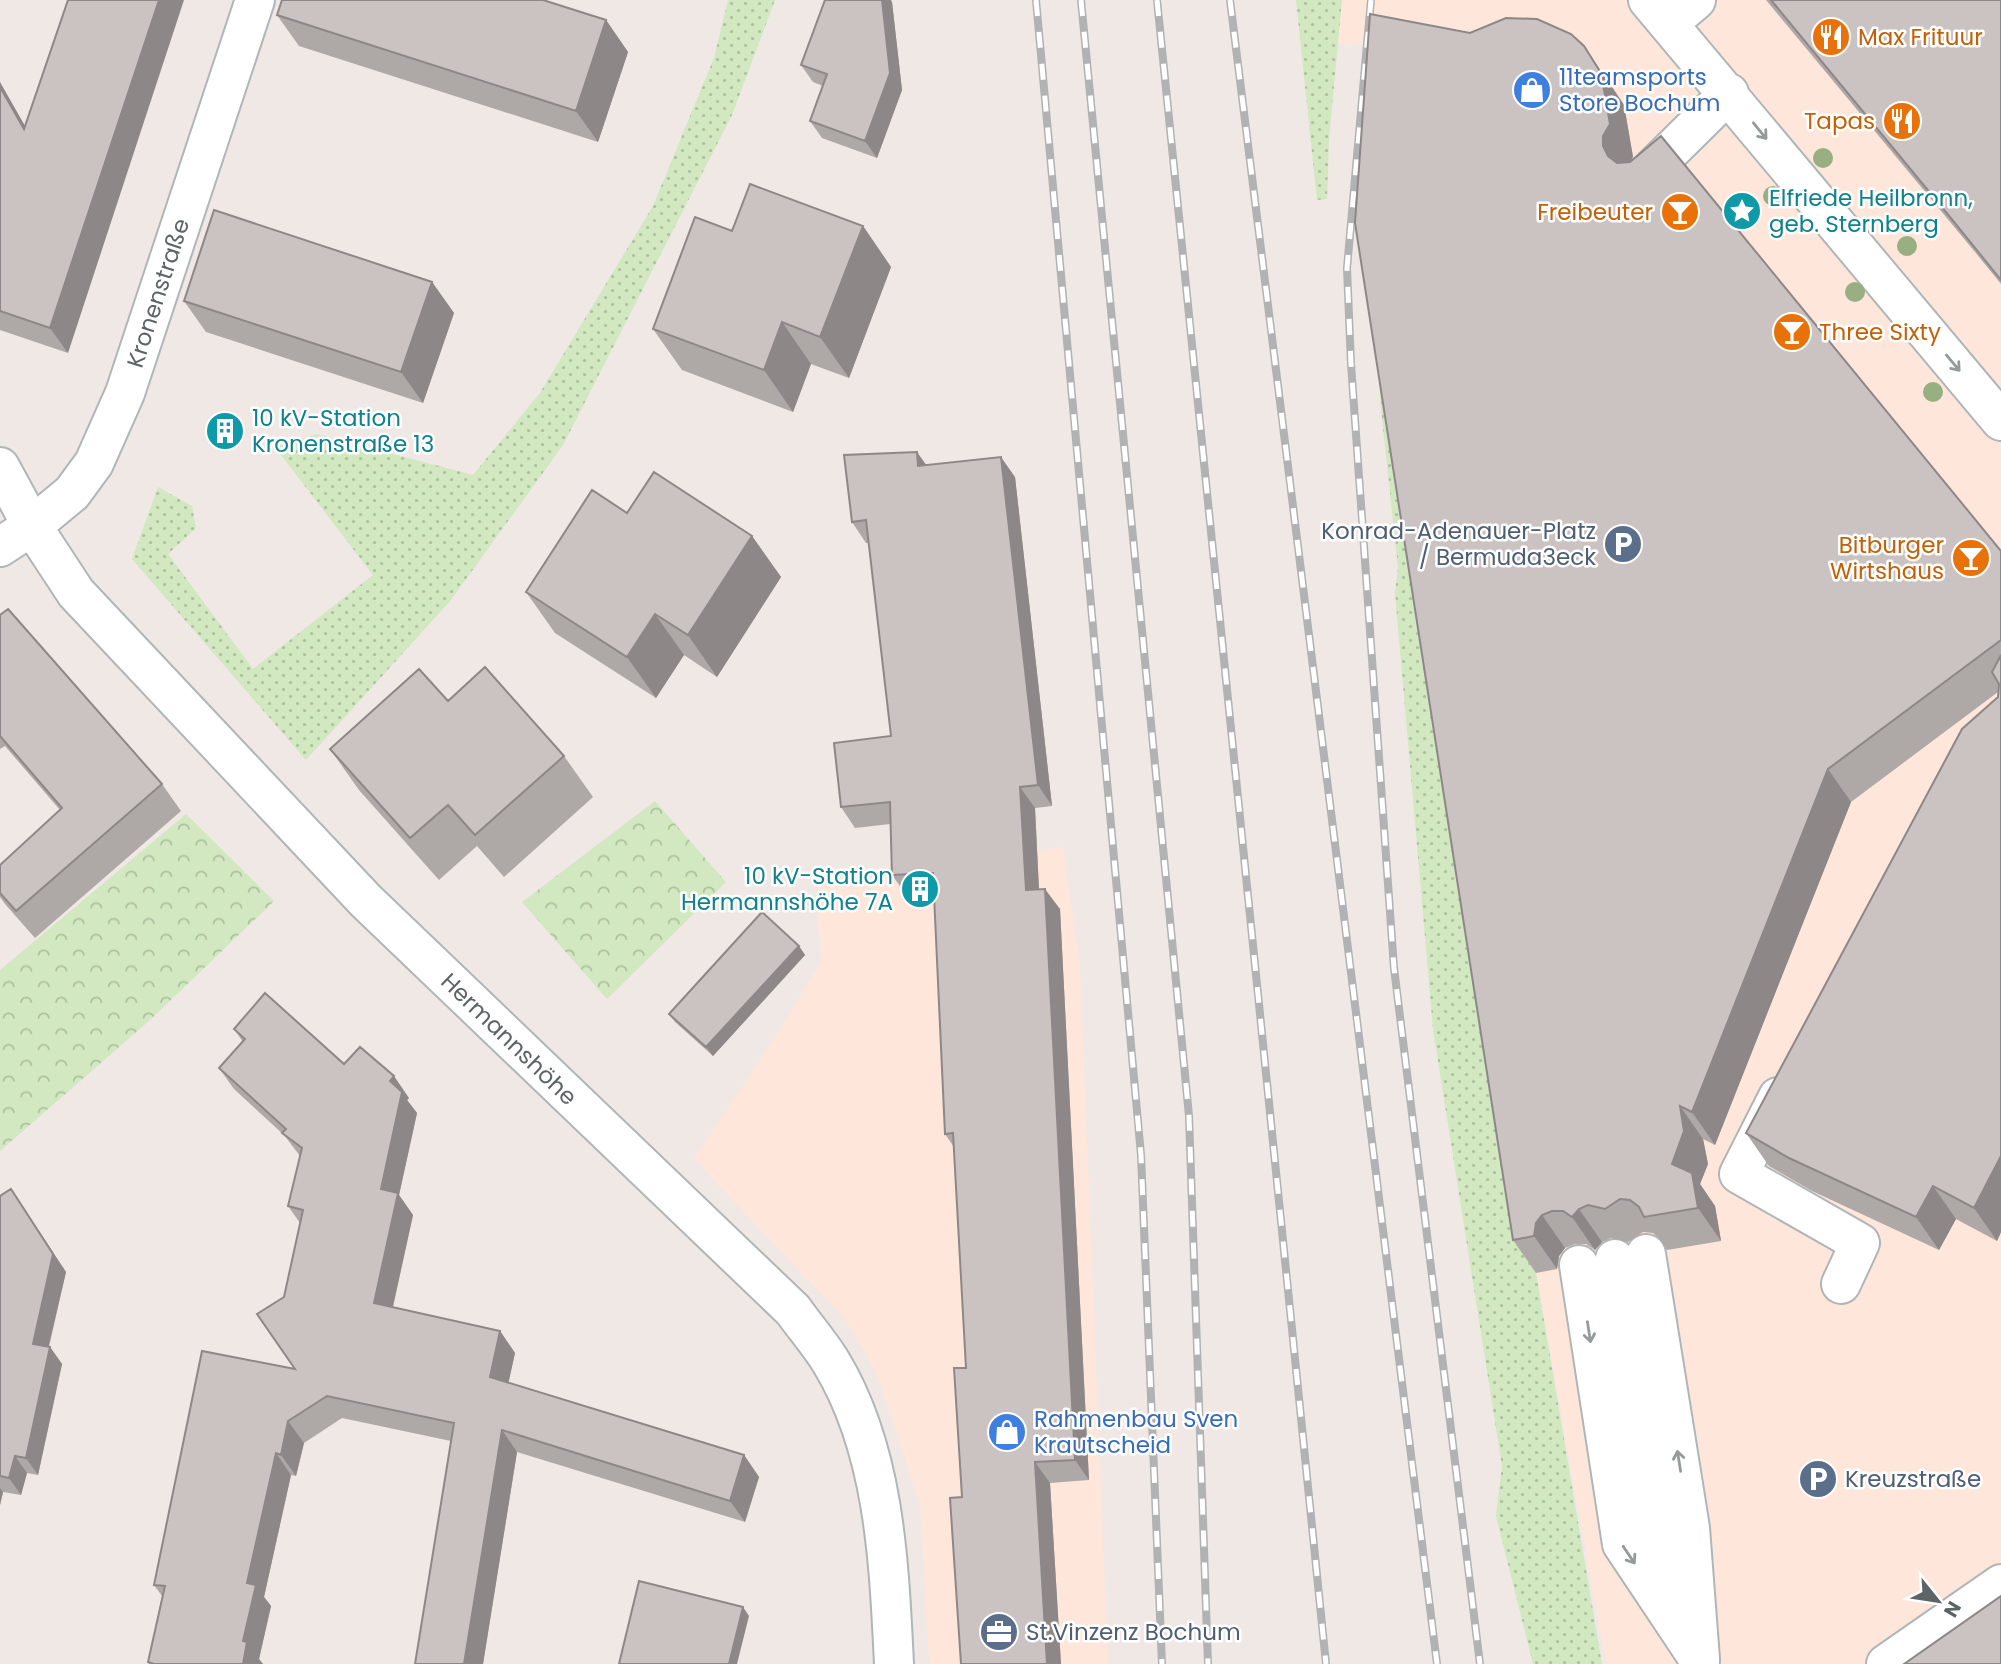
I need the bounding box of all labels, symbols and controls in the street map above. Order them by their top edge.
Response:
restaurant icon: Max Frituur [1810,16,1852,58]
place label: Max Frituur [1858,21,1983,53]
place label: 11teamsports Store Bochum [1559,61,1720,119]
shop icon: 11teamsports Store Bochum [1511,69,1553,111]
restaurant icon: Tapas [1881,100,1923,142]
place label: Tapas [1804,105,1875,137]
one-way arrow [1753,122,1768,140]
place label: Elfriede Heilbronn, geb. Sternberg [1769,182,1973,240]
place icon: Elfriede Heilbronn, geb. Sternberg [1721,190,1763,232]
bar icon: Freibeuter [1659,191,1701,233]
place label: Freibeuter [1537,196,1653,228]
street label: Kronenstraße [119,214,197,372]
bar icon: Three Sixty [1771,311,1813,353]
place label: Three Sixty [1819,316,1941,348]
one-way arrow [1945,353,1961,371]
place label: 10 kV-Station Kronenstraße 13 [252,402,434,460]
building icon: 10 kV-Station Kronenstraße 13 [204,410,246,452]
place label: Konrad-Adenauer-Platz / Bermuda3eck [1321,515,1596,573]
parking icon: Konrad-Adenauer-Platz / Bermuda3eck [1602,523,1644,565]
place label: Bitburger Wirtshaus [1830,529,1944,587]
bar icon: Bitburger Wirtshaus [1950,537,1992,579]
place label: 10 kV-Station Hermannshöhe 7A [681,860,893,918]
building icon: 10 kV-Station Hermannshöhe 7A [899,868,941,910]
street label: Hermannshöhe [434,966,584,1112]
one-way arrow [1583,1320,1596,1343]
place label: Rahmenbau Sven Krautscheid [1034,1403,1238,1461]
shop icon: Rahmenbau Sven Krautscheid [986,1411,1028,1453]
one-way arrow [1672,1450,1685,1473]
parking icon: Kreuzstraße [1797,1458,1839,1500]
place label: Kreuzstraße [1845,1463,1981,1495]
one-way arrow [1622,1545,1637,1564]
north arrow [1903,1566,1973,1636]
text: N [1937,1596,1968,1622]
office icon: St.Vinzenz Bochum [978,1611,1020,1653]
place label: St.Vinzenz Bochum [1026,1616,1241,1648]

